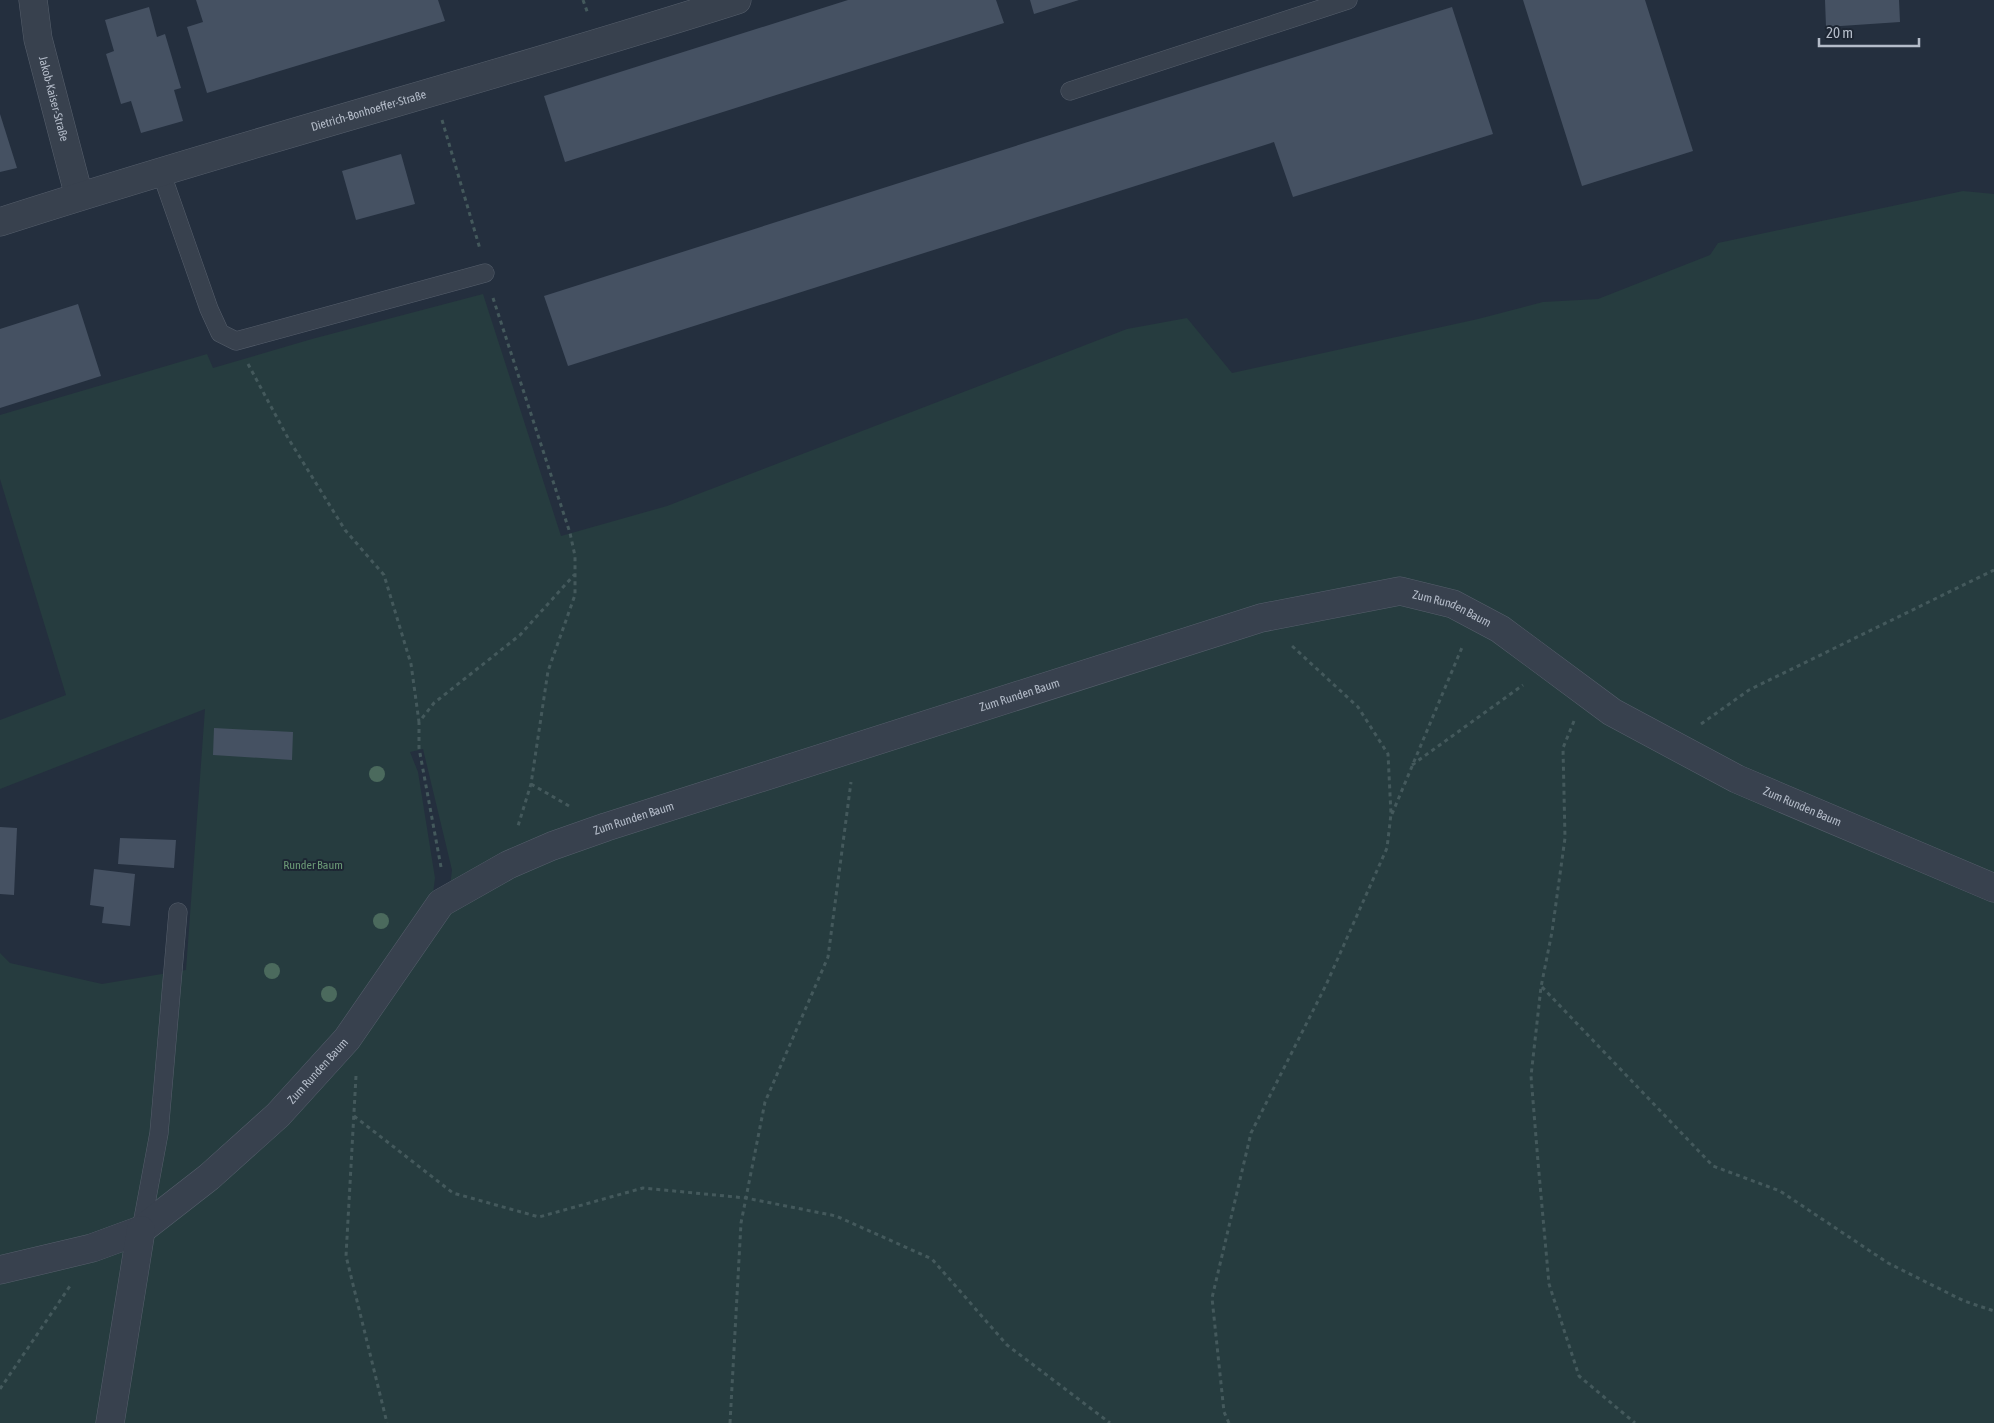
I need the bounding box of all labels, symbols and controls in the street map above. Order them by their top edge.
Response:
scale bar [1819,15,1919,47]
text: 20 m [1826,24,1853,41]
street label: Jakob-Kaiser-Straße [36,55,71,143]
street label: Dietrich-Bonhoeffer-Straße [309,87,428,134]
street label: Zum Runden Baum [1411,587,1493,630]
street label: Zum Runden Baum [978,676,1061,714]
street label: Zum Runden Baum [1761,784,1843,829]
street label: Zum Runden Baum [592,799,676,838]
park label: Runder Baum [283,858,343,872]
street label: Zum Runden Baum [285,1036,351,1107]

